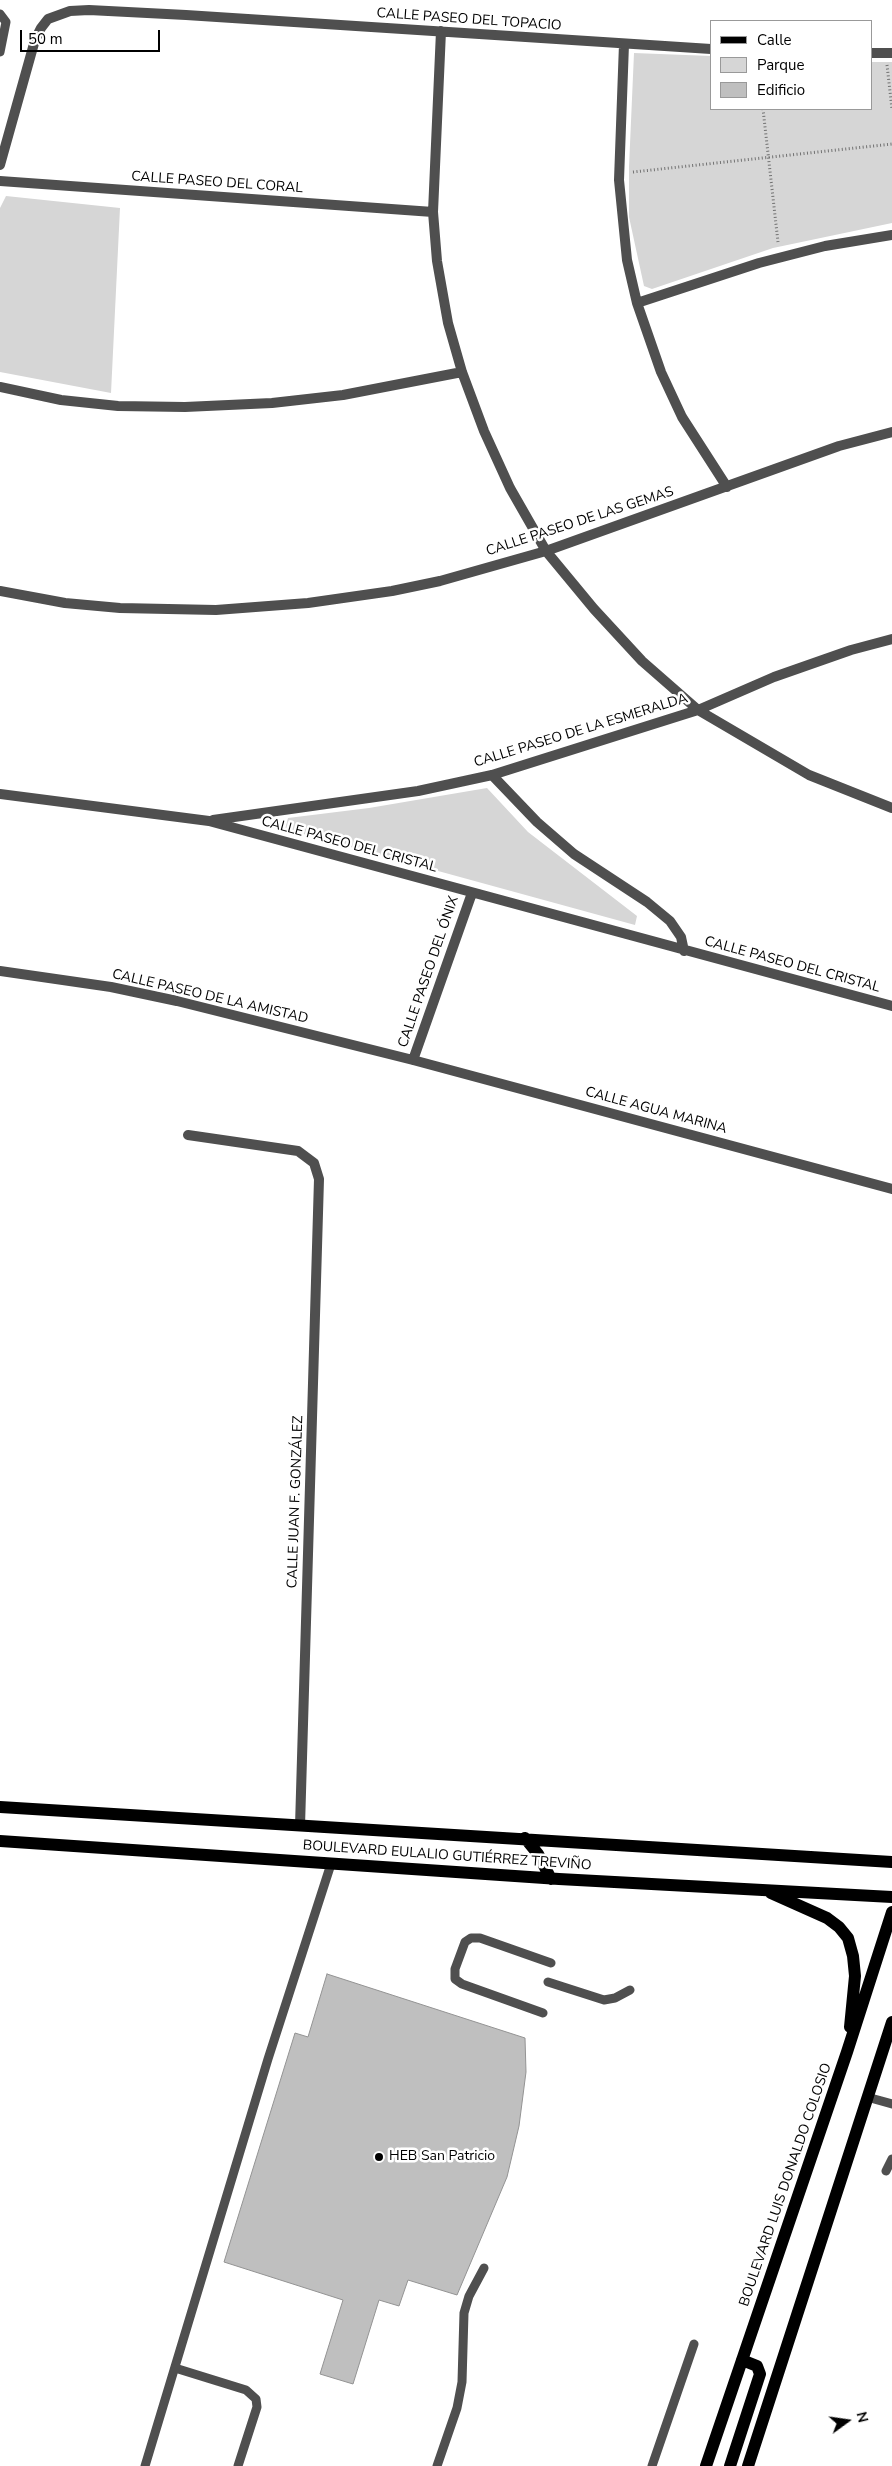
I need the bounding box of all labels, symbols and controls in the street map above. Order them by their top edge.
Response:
street label: CALLE PASEO DEL TOPACIO [376,5,562,35]
scale bar [22,20,162,52]
legend [710,20,872,110]
text: 50 m [28,29,63,49]
text: Calle [757,30,792,50]
text: Parque [757,55,805,75]
text: Edificio [757,80,805,100]
street label: CALLE PASEO DEL CORAL [131,169,303,197]
street label: CALLE PASEO DE LAS GEMAS [484,484,676,560]
street label: CALLE PASEO DE LA ESMERALDA [472,690,690,772]
street label: CALLE PASEO DEL CRISTAL [259,813,439,877]
street label: CALLE PASEO DEL ÓNIX [395,894,463,1050]
street label: CALLE PASEO DEL CRISTAL [702,933,882,997]
street label: CALLE PASEO DE LA AMISTAD [110,966,310,1028]
street label: CALLE AGUA MARINA [583,1084,729,1138]
street label: CALLE JUAN F. GONZÁLEZ [285,1415,307,1589]
street label: BOULEVARD EULALIO GUTIÉRREZ TREVIÑO [302,1838,592,1874]
street label: BOULEVARD LUIS DONALDO COLOSIO [736,2061,836,2309]
place label: HEB San Patricio [389,2149,495,2165]
marker: HEB San Patricio [373,2151,385,2163]
north arrow [822,2396,872,2446]
text: N [852,2410,873,2425]

